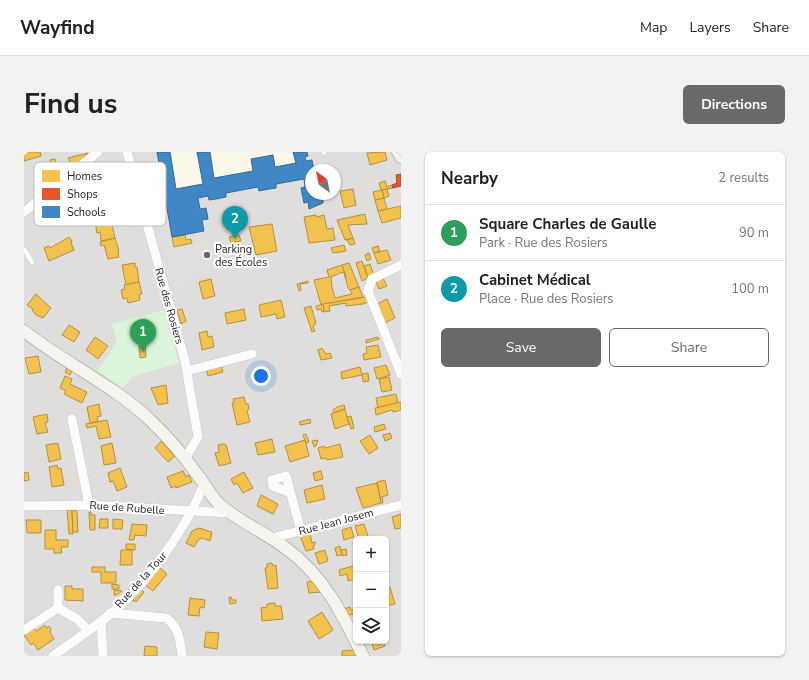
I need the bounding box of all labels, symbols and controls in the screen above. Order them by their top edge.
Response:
text: Wayfind [20,15,95,41]
text: Map [640,18,667,37]
text: Layers [689,18,731,37]
text: Share [753,18,789,37]
text: Find us [24,85,118,123]
button: Directions [683,85,785,124]
legend [34,162,166,226]
north arrow [305,164,341,200]
text: Nearby [441,167,498,190]
text: Homes [67,169,102,184]
text: 2 results [718,169,769,187]
text: Shops [67,187,98,202]
text: Schools [67,205,106,220]
pin: 2 [222,206,248,239]
text: Square Charles de Gaulle [479,214,656,234]
text: 1 [450,224,458,242]
text: 90 m [739,224,769,242]
text: Park · Rue des Rosiers [479,234,608,252]
place label: Parking des Écoles [215,242,267,270]
marker: Parking des Écoles [202,250,212,260]
street label: Rue des Rosiers [151,266,187,346]
text: Cabinet Médical [479,270,591,290]
text: 2 [450,280,458,298]
text: 100 m [731,280,769,298]
text: Place · Rue des Rosiers [479,290,614,308]
pin: 1 [130,319,156,352]
button: Save [441,328,601,367]
button: Share [609,328,769,367]
your location [251,366,271,386]
street label: Rue de Rubelle [89,498,165,518]
street label: Rue Jean Josem [297,505,375,539]
map controls [353,536,389,644]
button: + [353,536,389,572]
street label: Rue de la Tour [112,548,170,611]
button: − [353,572,389,608]
button: layers [353,608,389,644]

